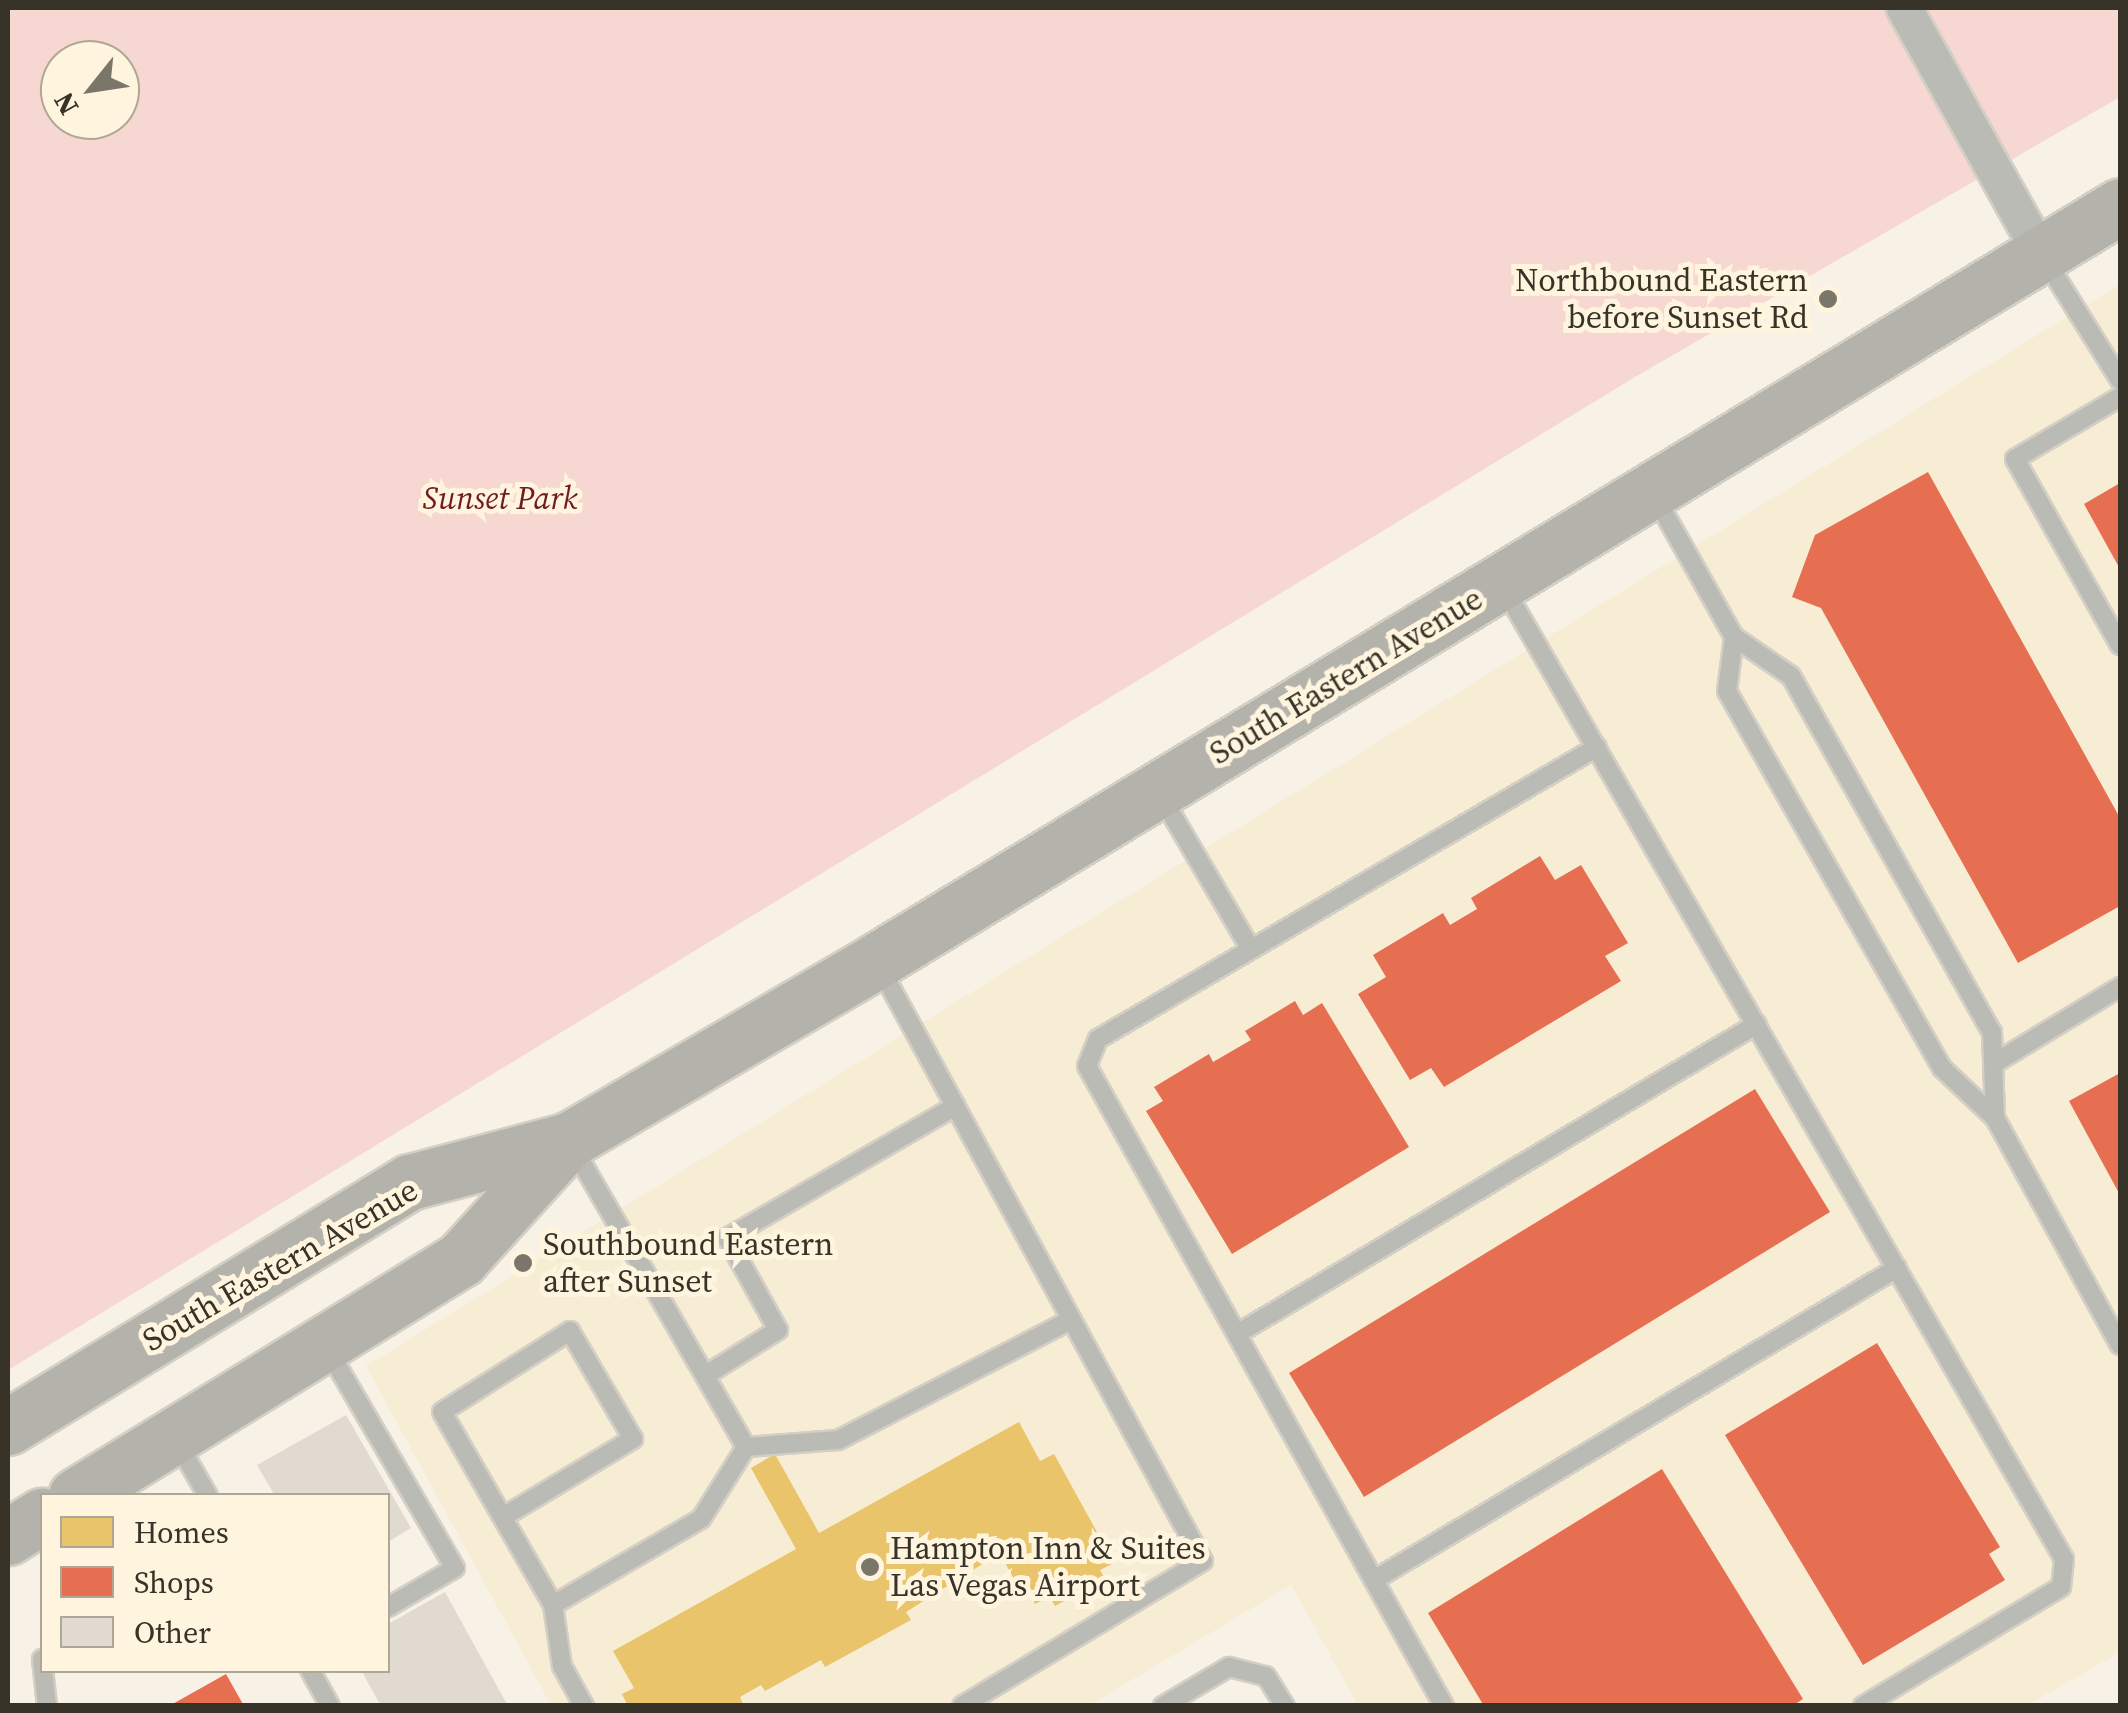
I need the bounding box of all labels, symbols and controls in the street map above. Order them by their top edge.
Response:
north arrow [40,40,140,140]
text: N [44,86,87,122]
place label: Northbound Eastern before Sunset Rd [1515,262,1808,337]
marker: Northbound Eastern before Sunset Rd [1817,288,1839,310]
park label: Sunset Park [422,479,578,517]
street label: South Eastern Avenue [1203,579,1489,773]
street label: South Eastern Avenue [136,1171,424,1359]
place label: Southbound Eastern after Sunset [543,1226,833,1301]
marker: Southbound Eastern after Sunset [512,1252,534,1274]
legend [40,1493,390,1673]
text: Homes [134,1512,229,1553]
place label: Hampton Inn & Suites Las Vegas Airport [890,1530,1206,1605]
marker: Hampton Inn & Suites Las Vegas Airport [859,1556,881,1578]
text: Shops [134,1562,214,1603]
text: Other [134,1612,211,1653]

